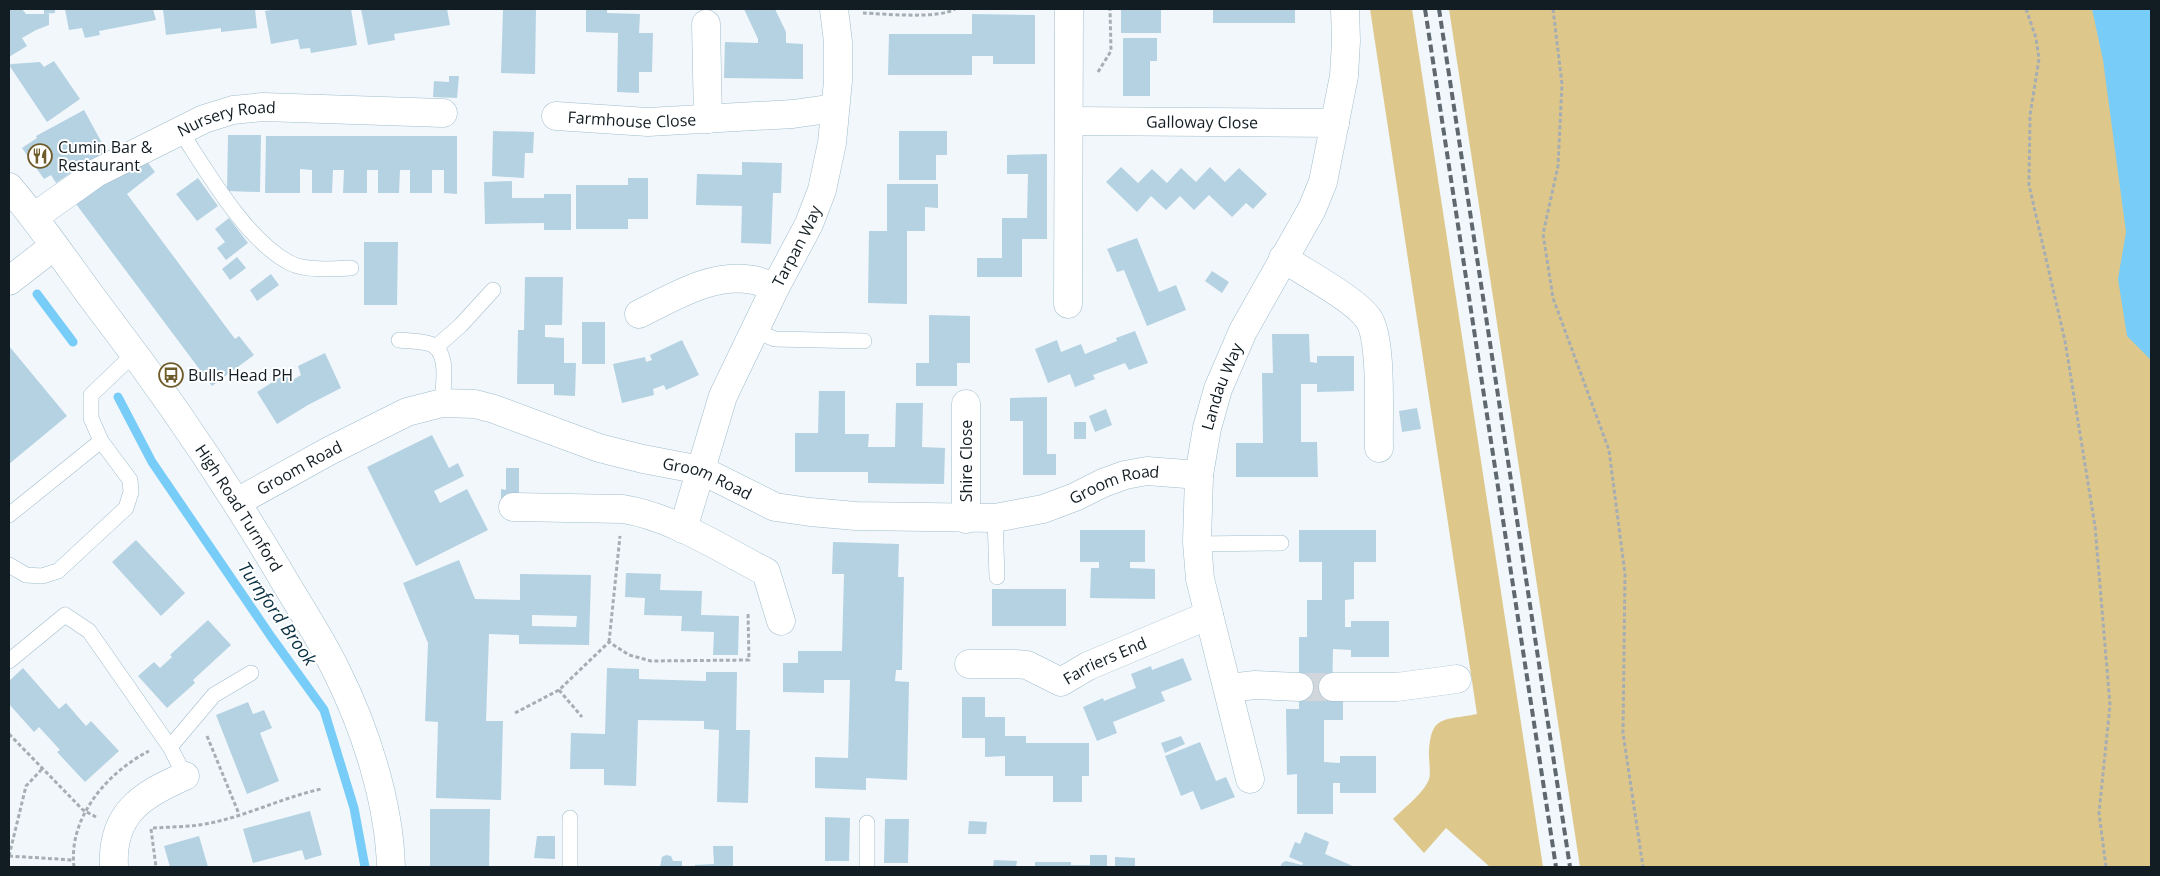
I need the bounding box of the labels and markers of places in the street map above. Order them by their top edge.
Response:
place label: Cumin Bar & Restaurant [58,136,153,176]
restaurant icon: Cumin Bar & Restaurant [27,143,53,169]
bus stop icon: Bulls Head PH [158,362,184,388]
place label: Bulls Head PH [188,364,293,386]

